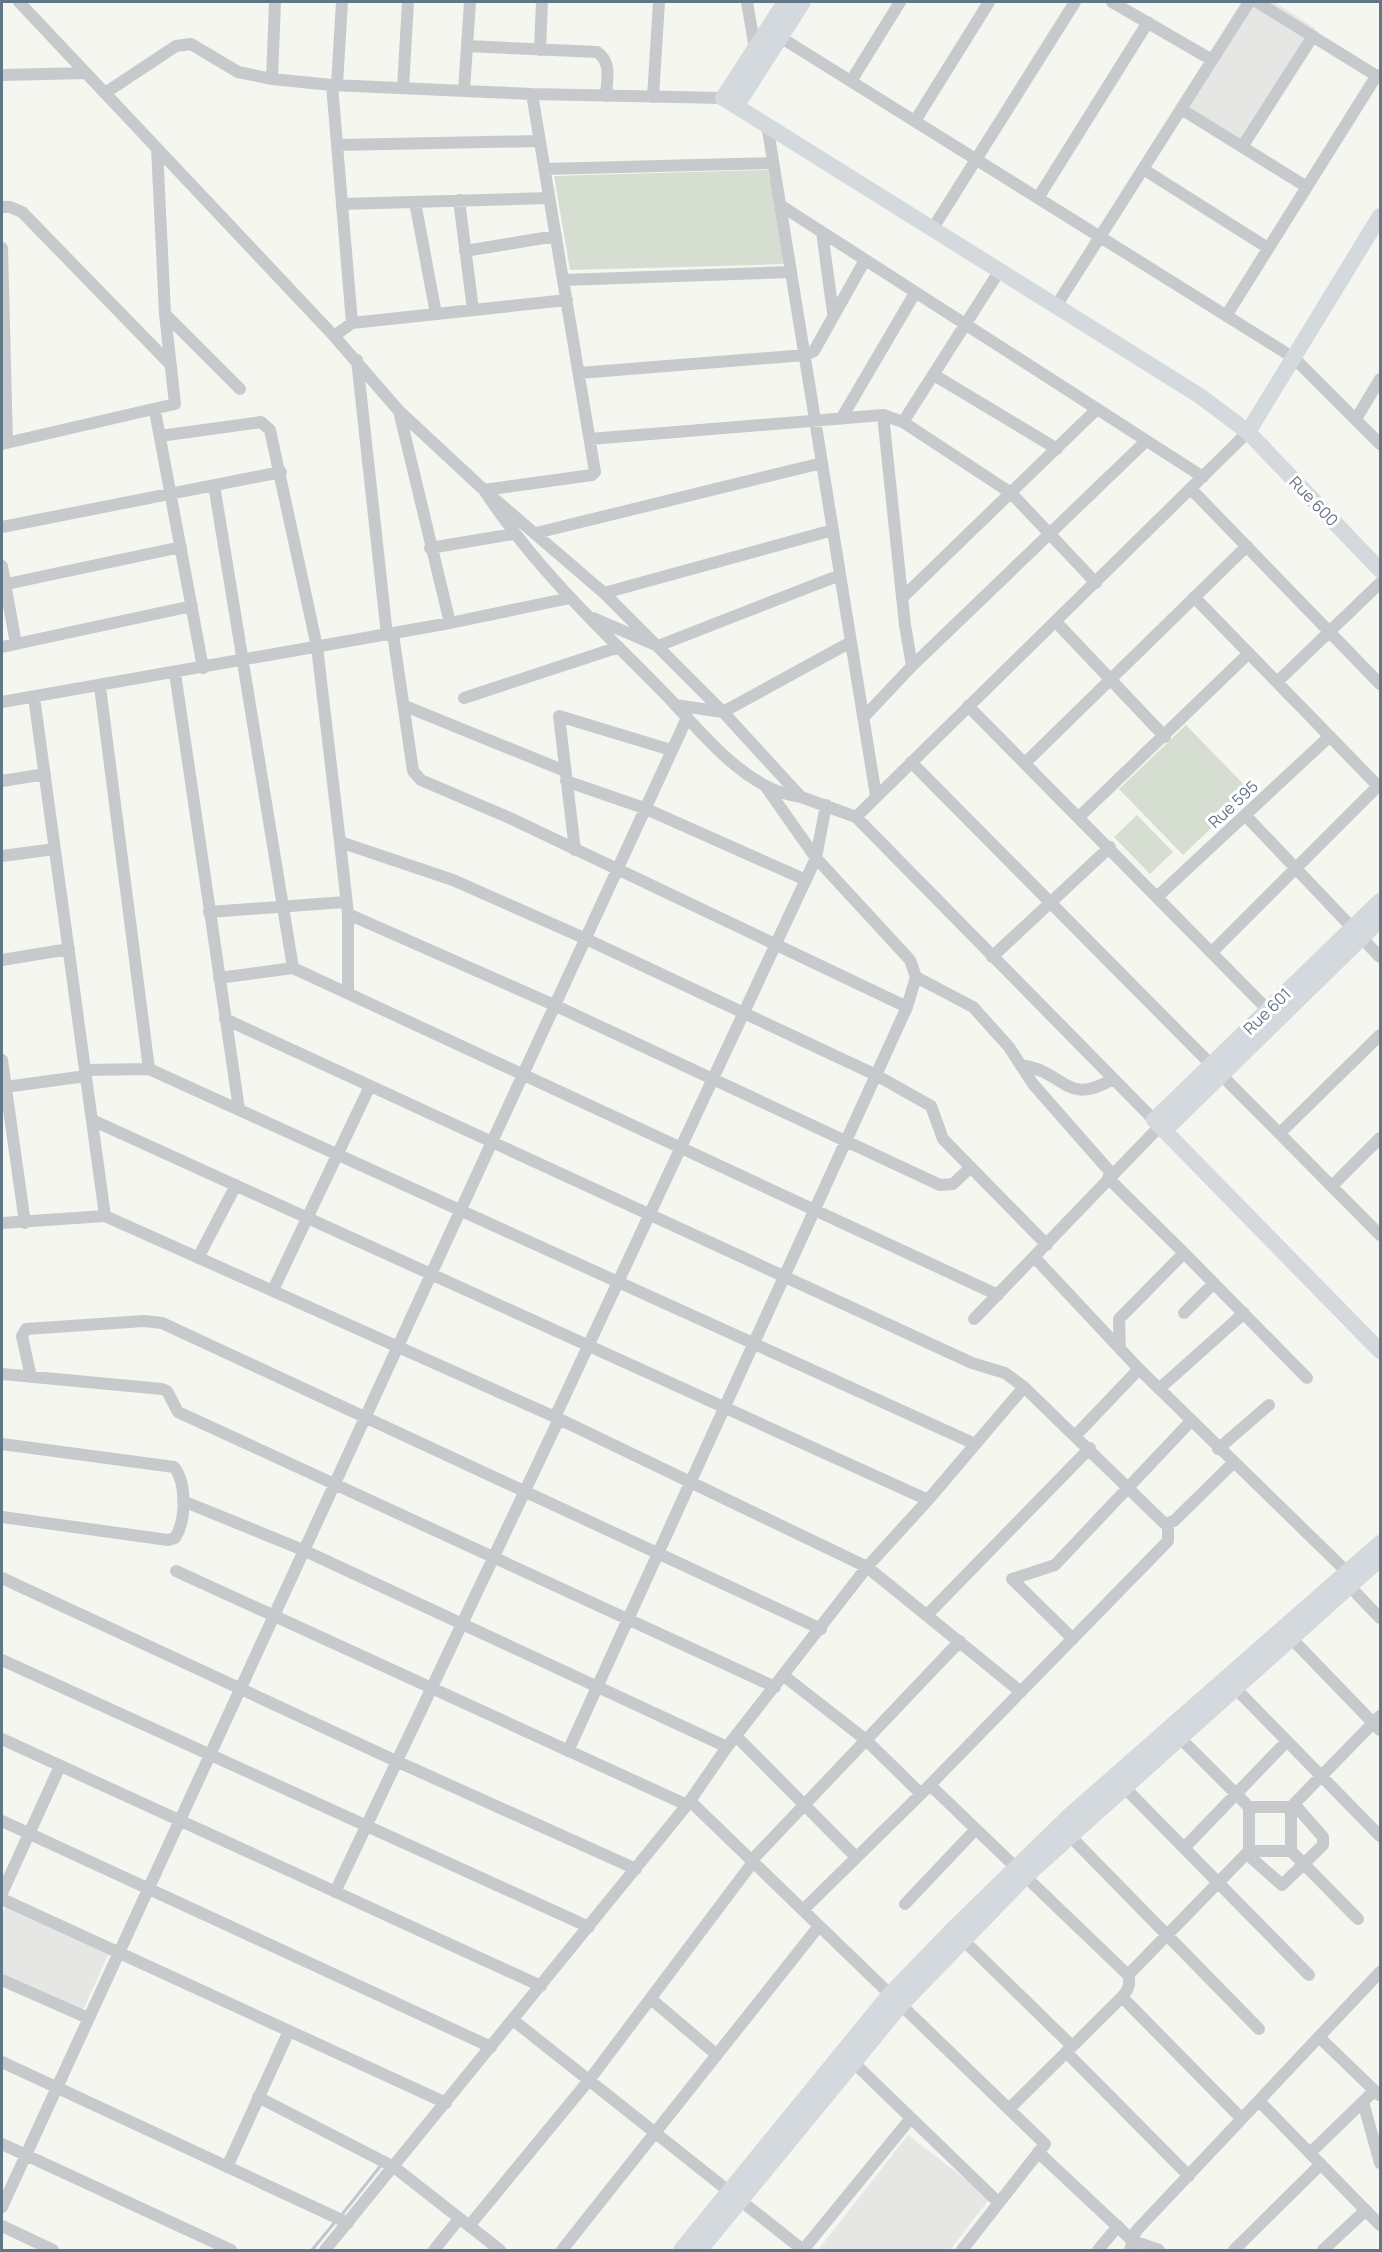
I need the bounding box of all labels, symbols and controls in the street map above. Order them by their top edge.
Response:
street label: Rue 600 [1285,471,1343,531]
street label: Rue 595 [1203,775,1263,833]
street label: Rue 601 [1238,983,1296,1039]

